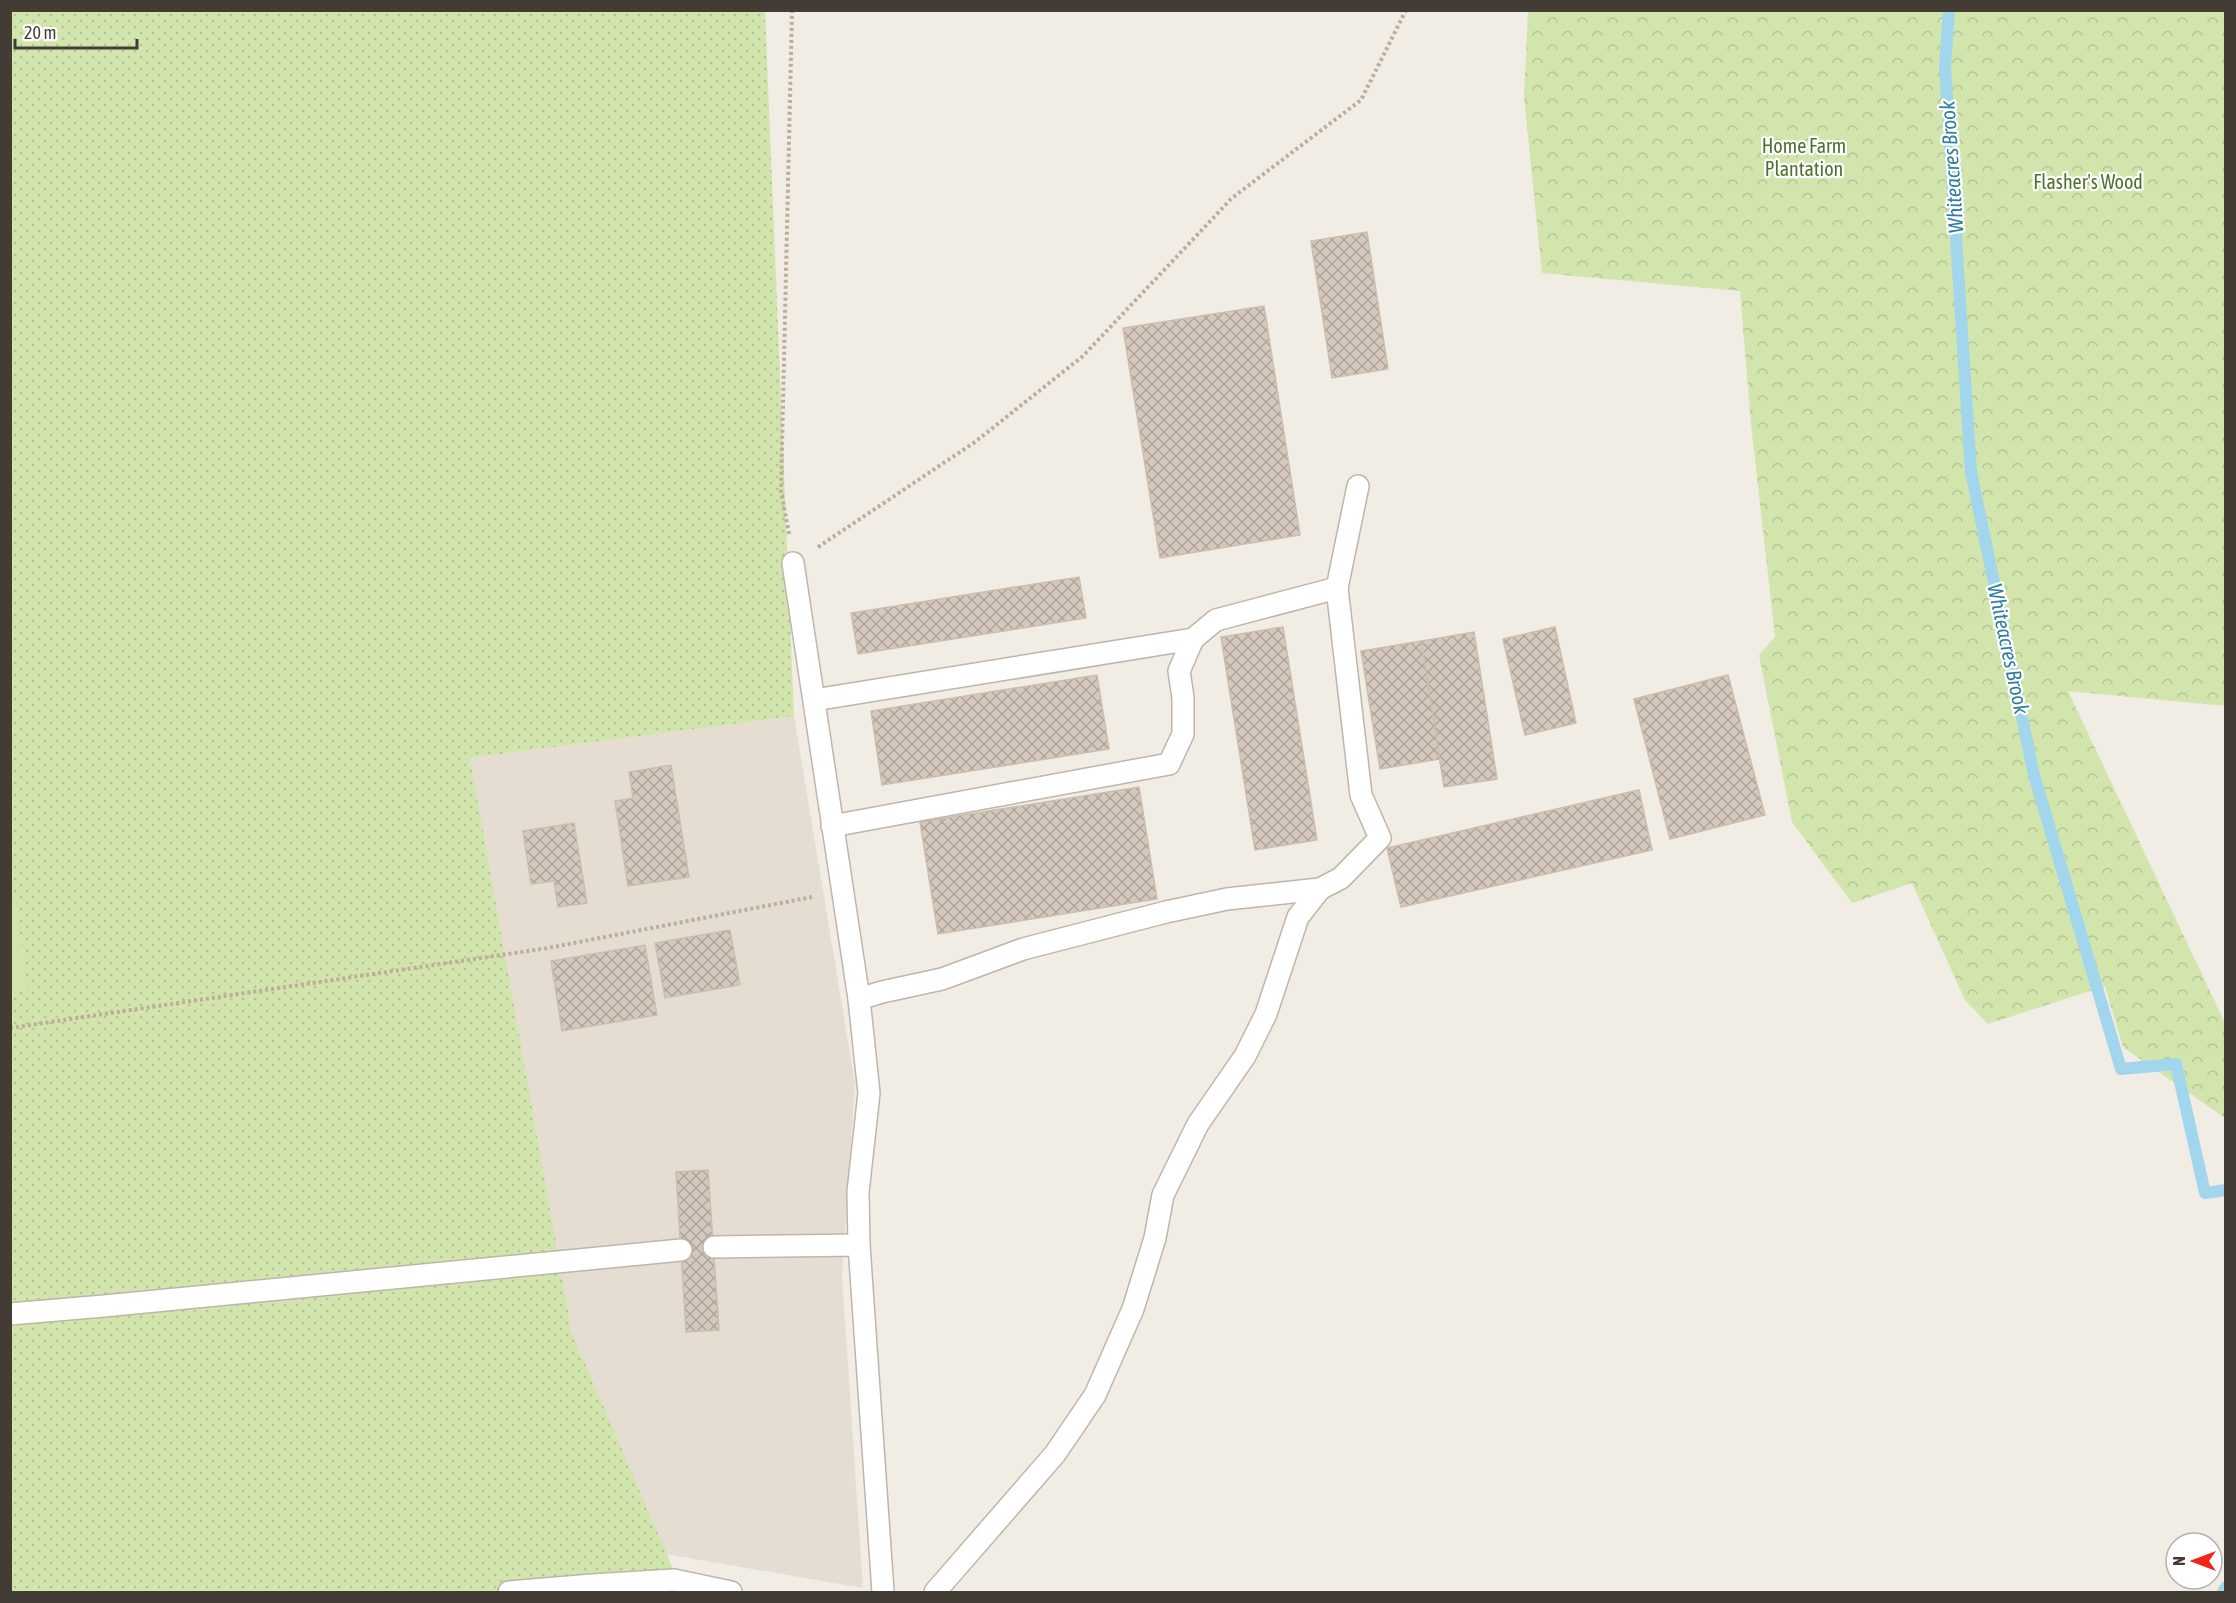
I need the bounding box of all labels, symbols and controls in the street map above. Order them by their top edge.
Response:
scale bar [15,12,136,50]
text: 20 m [24,22,56,43]
water label: Whiteacres Brook [1934,99,1968,234]
park label: Home Farm Plantation [1762,134,1846,180]
park label: Flasher's Wood [2033,170,2143,193]
water label: Whiteacres Brook [1983,581,2035,717]
north arrow [2164,1531,2224,1591]
text: N [2170,1556,2188,1566]

